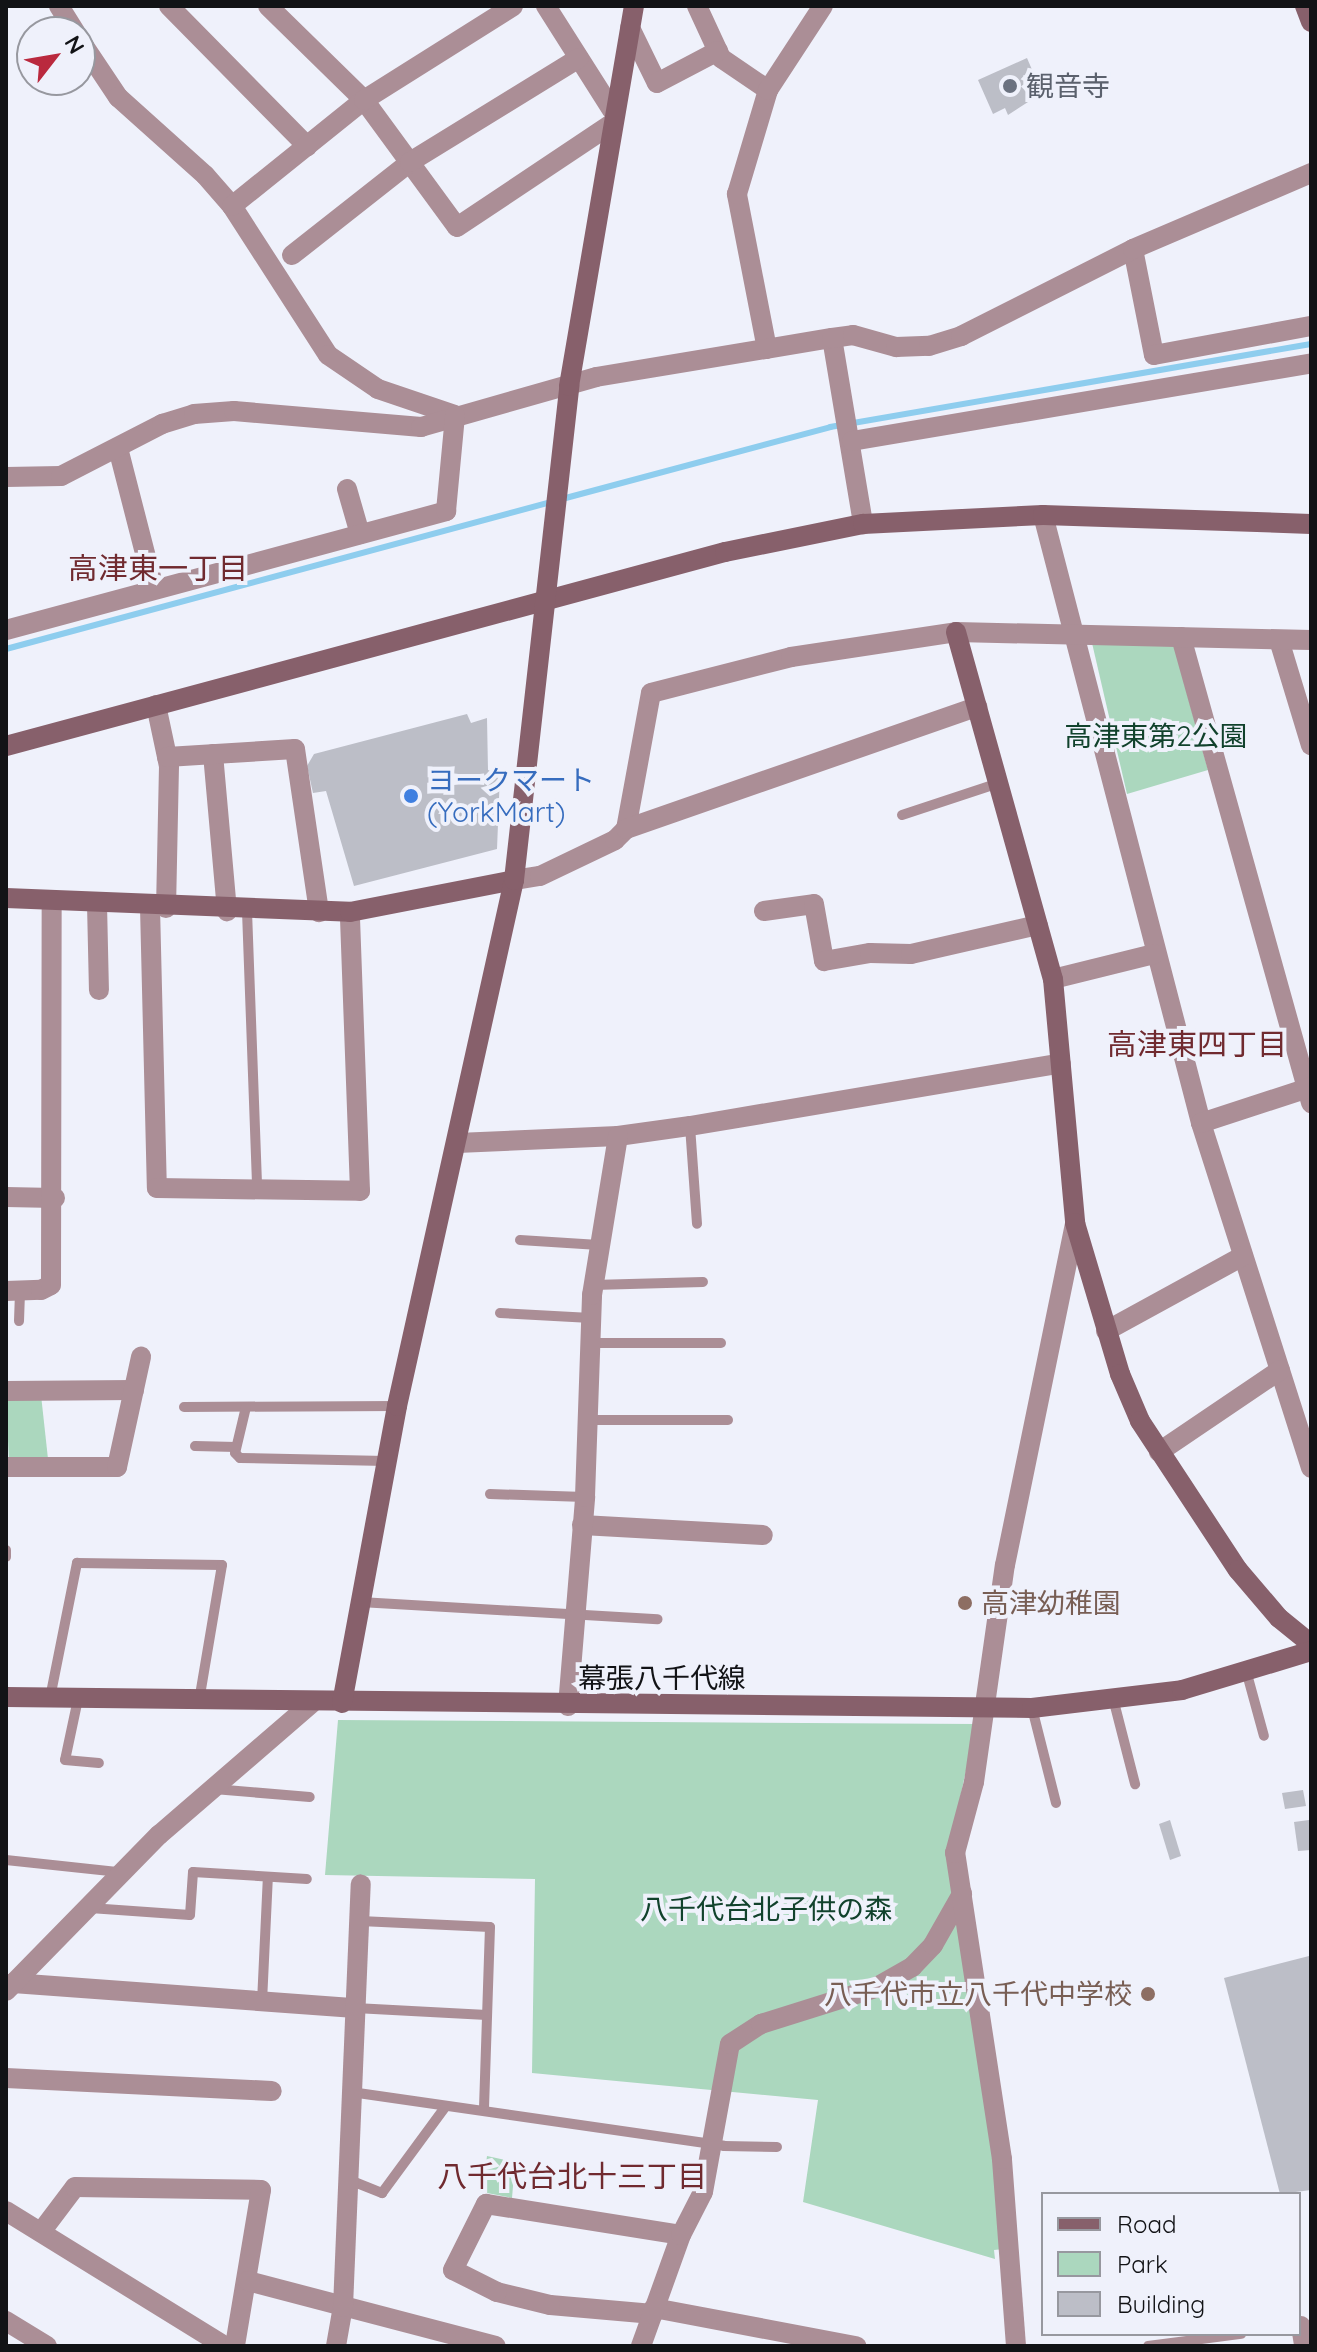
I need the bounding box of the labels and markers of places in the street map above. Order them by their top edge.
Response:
place label: 観音寺 [1026,69,1110,103]
marker: 観音寺 [1001,77,1019,95]
place label: ヨークマート (YorkMart) [427,763,595,829]
marker: ヨークマート (YorkMart) [402,787,420,805]
place label: 高津幼稚園 [981,1586,1121,1620]
marker: 高津幼稚園 [956,1594,974,1612]
place label: 八千代市立八千代中学校 [824,1977,1132,2011]
marker: 八千代市立八千代中学校 [1139,1985,1157,2003]

